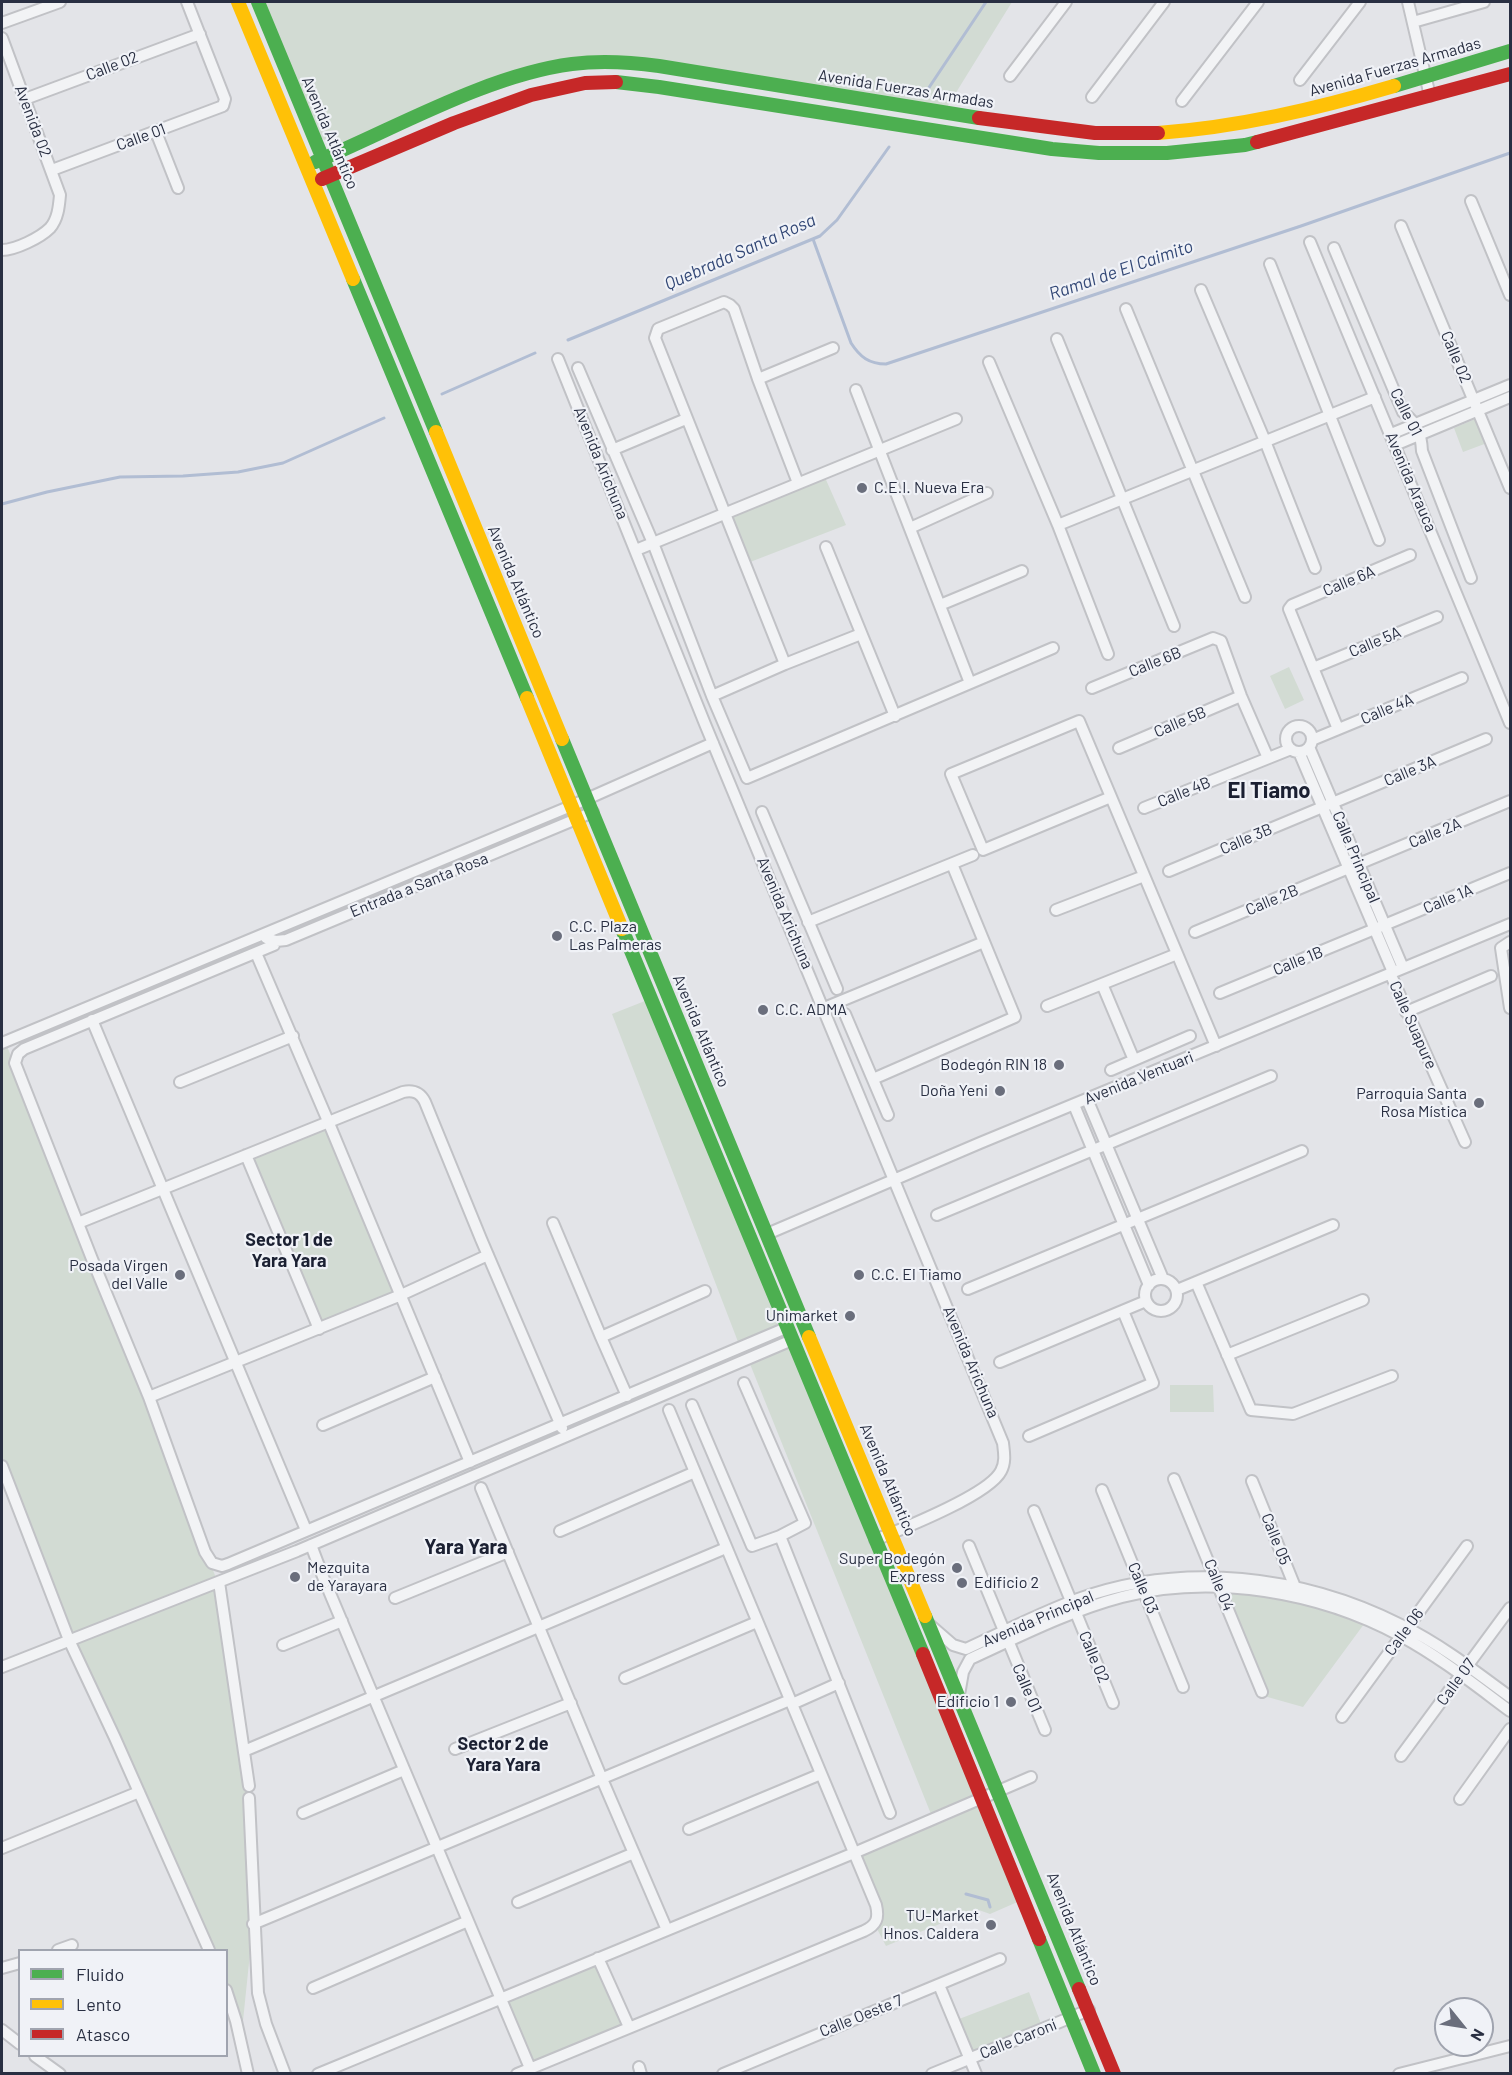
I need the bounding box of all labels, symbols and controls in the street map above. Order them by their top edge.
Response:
street label: Avenida Fuerzas Armadas [1307,33,1483,101]
street label: Calle 02 [83,47,141,85]
street label: Avenida Fuerzas Armadas [817,66,995,112]
street label: Avenida Atlántico [298,74,362,192]
street label: Avenida 02 [10,82,56,160]
street label: Calle 01 [114,119,168,155]
water label: Quebrada Santa Rosa [661,209,819,295]
water label: Ramal de El Caimito [1046,235,1196,305]
street label: Calle 02 [1437,328,1475,386]
street label: Calle 01 [1386,385,1426,439]
street label: Avenida Arichuna [570,404,632,522]
street label: Avenida Arauca [1381,429,1441,535]
place label: C.E.I. Nueva Era [874,478,984,498]
marker: C.E.I. Nueva Era [855,481,869,495]
street label: Avenida Atlántico [484,523,548,641]
street label: Calle 6A [1320,561,1378,601]
street label: Calle 5A [1346,622,1404,662]
street label: Calle 6B [1126,643,1184,681]
street label: Calle 4A [1358,689,1416,729]
street label: Calle 5B [1151,702,1209,742]
street label: Calle 3A [1381,751,1439,791]
street label: Calle 4B [1155,773,1213,811]
district label: El Tiamo [1227,778,1311,804]
street label: Calle Principal [1328,808,1384,906]
street label: Calle 2A [1406,814,1464,852]
street label: Calle 3B [1217,819,1275,859]
street label: Entrada a Santa Rosa [347,849,491,921]
street label: Avenida Arichuna [753,854,817,972]
street label: Calle 2B [1243,880,1301,920]
street label: Calle 1A [1420,880,1476,918]
place label: C.C. Plaza Las Palmeras [569,917,662,955]
marker: C.C. Plaza Las Palmeras [550,929,564,943]
street label: Calle 1B [1270,942,1326,980]
street label: Avenida Atlántico [669,972,733,1090]
street label: Calle Suapure [1385,978,1441,1072]
place label: C.C. ADMA [775,1000,847,1020]
marker: C.C. ADMA [756,1003,770,1017]
street label: Avenida Ventuari [1082,1047,1196,1109]
place label: Bodegón RIN 18 [940,1055,1047,1075]
marker: Bodegón RIN 18 [1052,1058,1066,1072]
place label: Doña Yeni [920,1081,988,1101]
marker: Doña Yeni [993,1084,1007,1098]
place label: Parroquia Santa Rosa Mística [1356,1084,1467,1122]
marker: Parroquia Santa Rosa Mística [1472,1096,1486,1110]
district label: Sector 1 de Yara Yara [245,1229,333,1272]
place label: Posada Virgen del Valle [69,1256,168,1294]
place label: C.C. El Tiamo [871,1265,962,1285]
marker: Posada Virgen del Valle [173,1268,187,1282]
marker: C.C. El Tiamo [852,1268,866,1282]
street label: Avenida Arichuna [939,1303,1003,1421]
place label: Unimarket [766,1306,838,1326]
marker: Unimarket [843,1309,857,1323]
street label: Avenida Atlántico [856,1421,920,1539]
street label: Calle 05 [1257,1510,1295,1568]
district label: Yara Yara [424,1535,508,1559]
place label: Super Bodegón Express [839,1549,945,1587]
street label: Calle 04 [1200,1556,1238,1614]
place label: Mezquita de Yarayara [307,1558,387,1596]
street label: Calle 03 [1124,1559,1162,1617]
marker: Super Bodegón Express [950,1561,964,1575]
marker: Mezquita de Yarayara [288,1570,302,1584]
place label: Edificio 2 [974,1573,1039,1593]
marker: Edificio 2 [955,1576,969,1590]
street label: Avenida Principal [980,1587,1096,1651]
street label: Calle 06 [1380,1604,1428,1660]
street label: Calle 02 [1075,1628,1113,1686]
street label: Calle 07 [1433,1655,1479,1709]
street label: Calle 01 [1008,1661,1046,1715]
place label: Edificio 1 [937,1692,999,1712]
marker: Edificio 1 [1004,1695,1018,1709]
district label: Sector 2 de Yara Yara [457,1733,549,1776]
street label: Avenida Atlántico [1043,1869,1105,1989]
place label: TU-Market Hnos. Caldera [883,1906,979,1944]
marker: TU-Market Hnos. Caldera [984,1918,998,1932]
legend [18,1949,228,2057]
text: Fluido [76,1963,124,1985]
street label: Calle Oeste 7 [817,1991,905,2041]
text: Lento [76,1993,122,2015]
north arrow [1434,1997,1494,2057]
street label: Calle Caroní [977,2015,1059,2063]
text: Atasco [76,2023,130,2045]
text: N [1467,2026,1489,2045]

